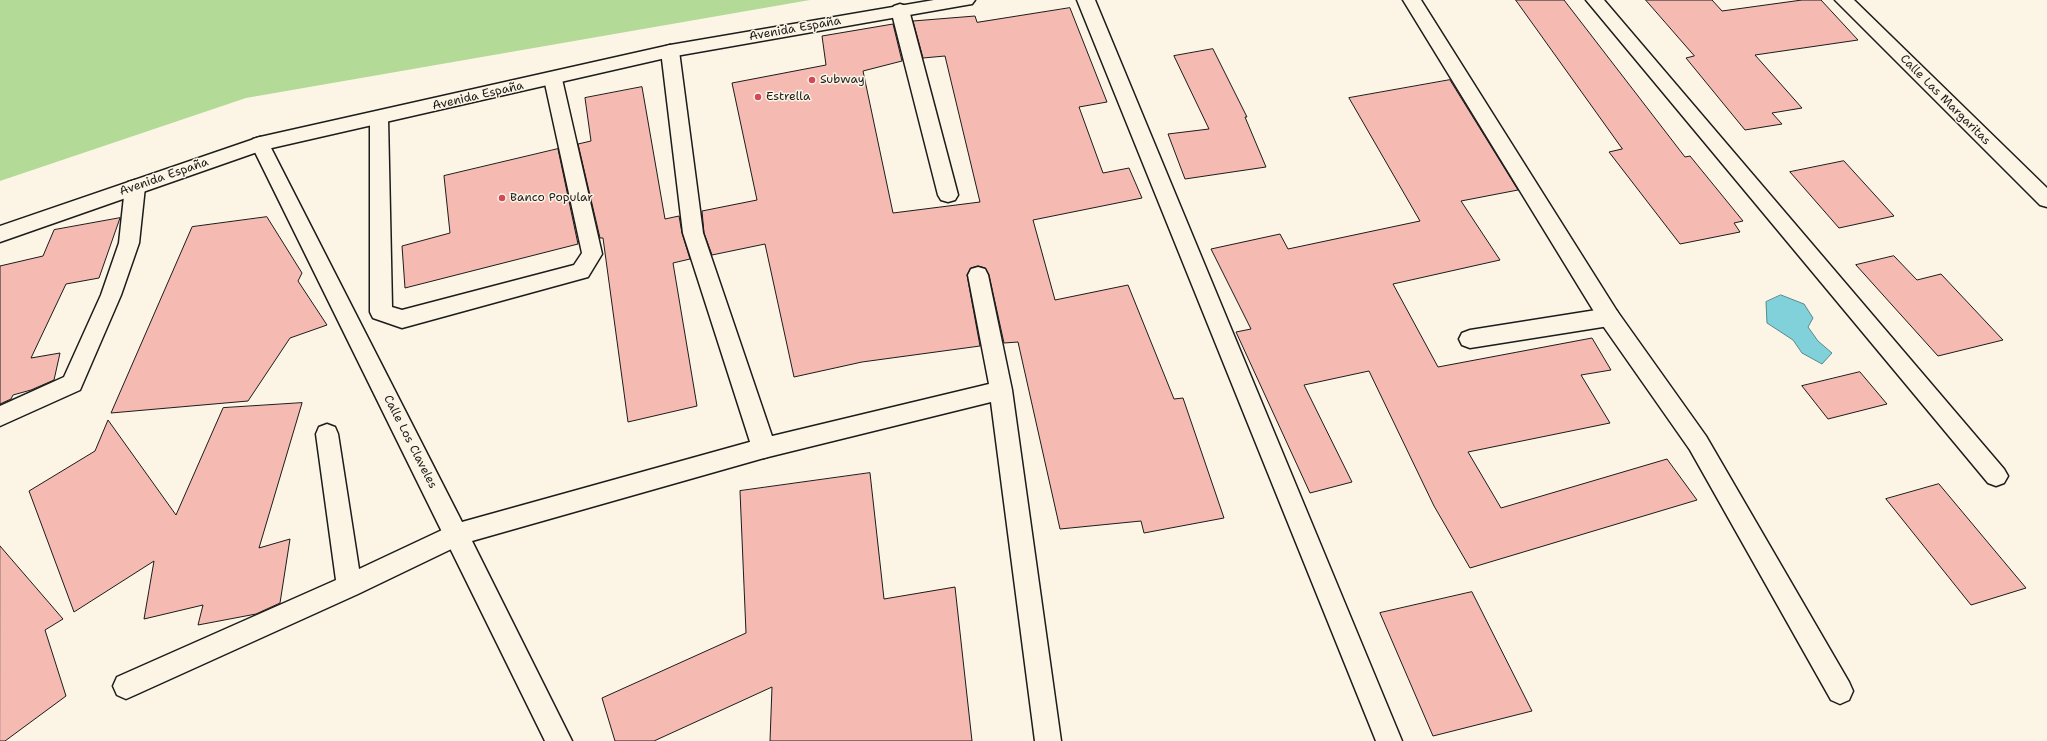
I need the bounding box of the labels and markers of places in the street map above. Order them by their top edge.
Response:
place label: Subway [820,73,865,87]
marker: Subway [807,75,817,85]
place label: Estrella [766,90,810,104]
marker: Estrella [753,92,763,102]
place label: Banco Popular [510,191,593,205]
marker: Banco Popular [497,193,507,203]

